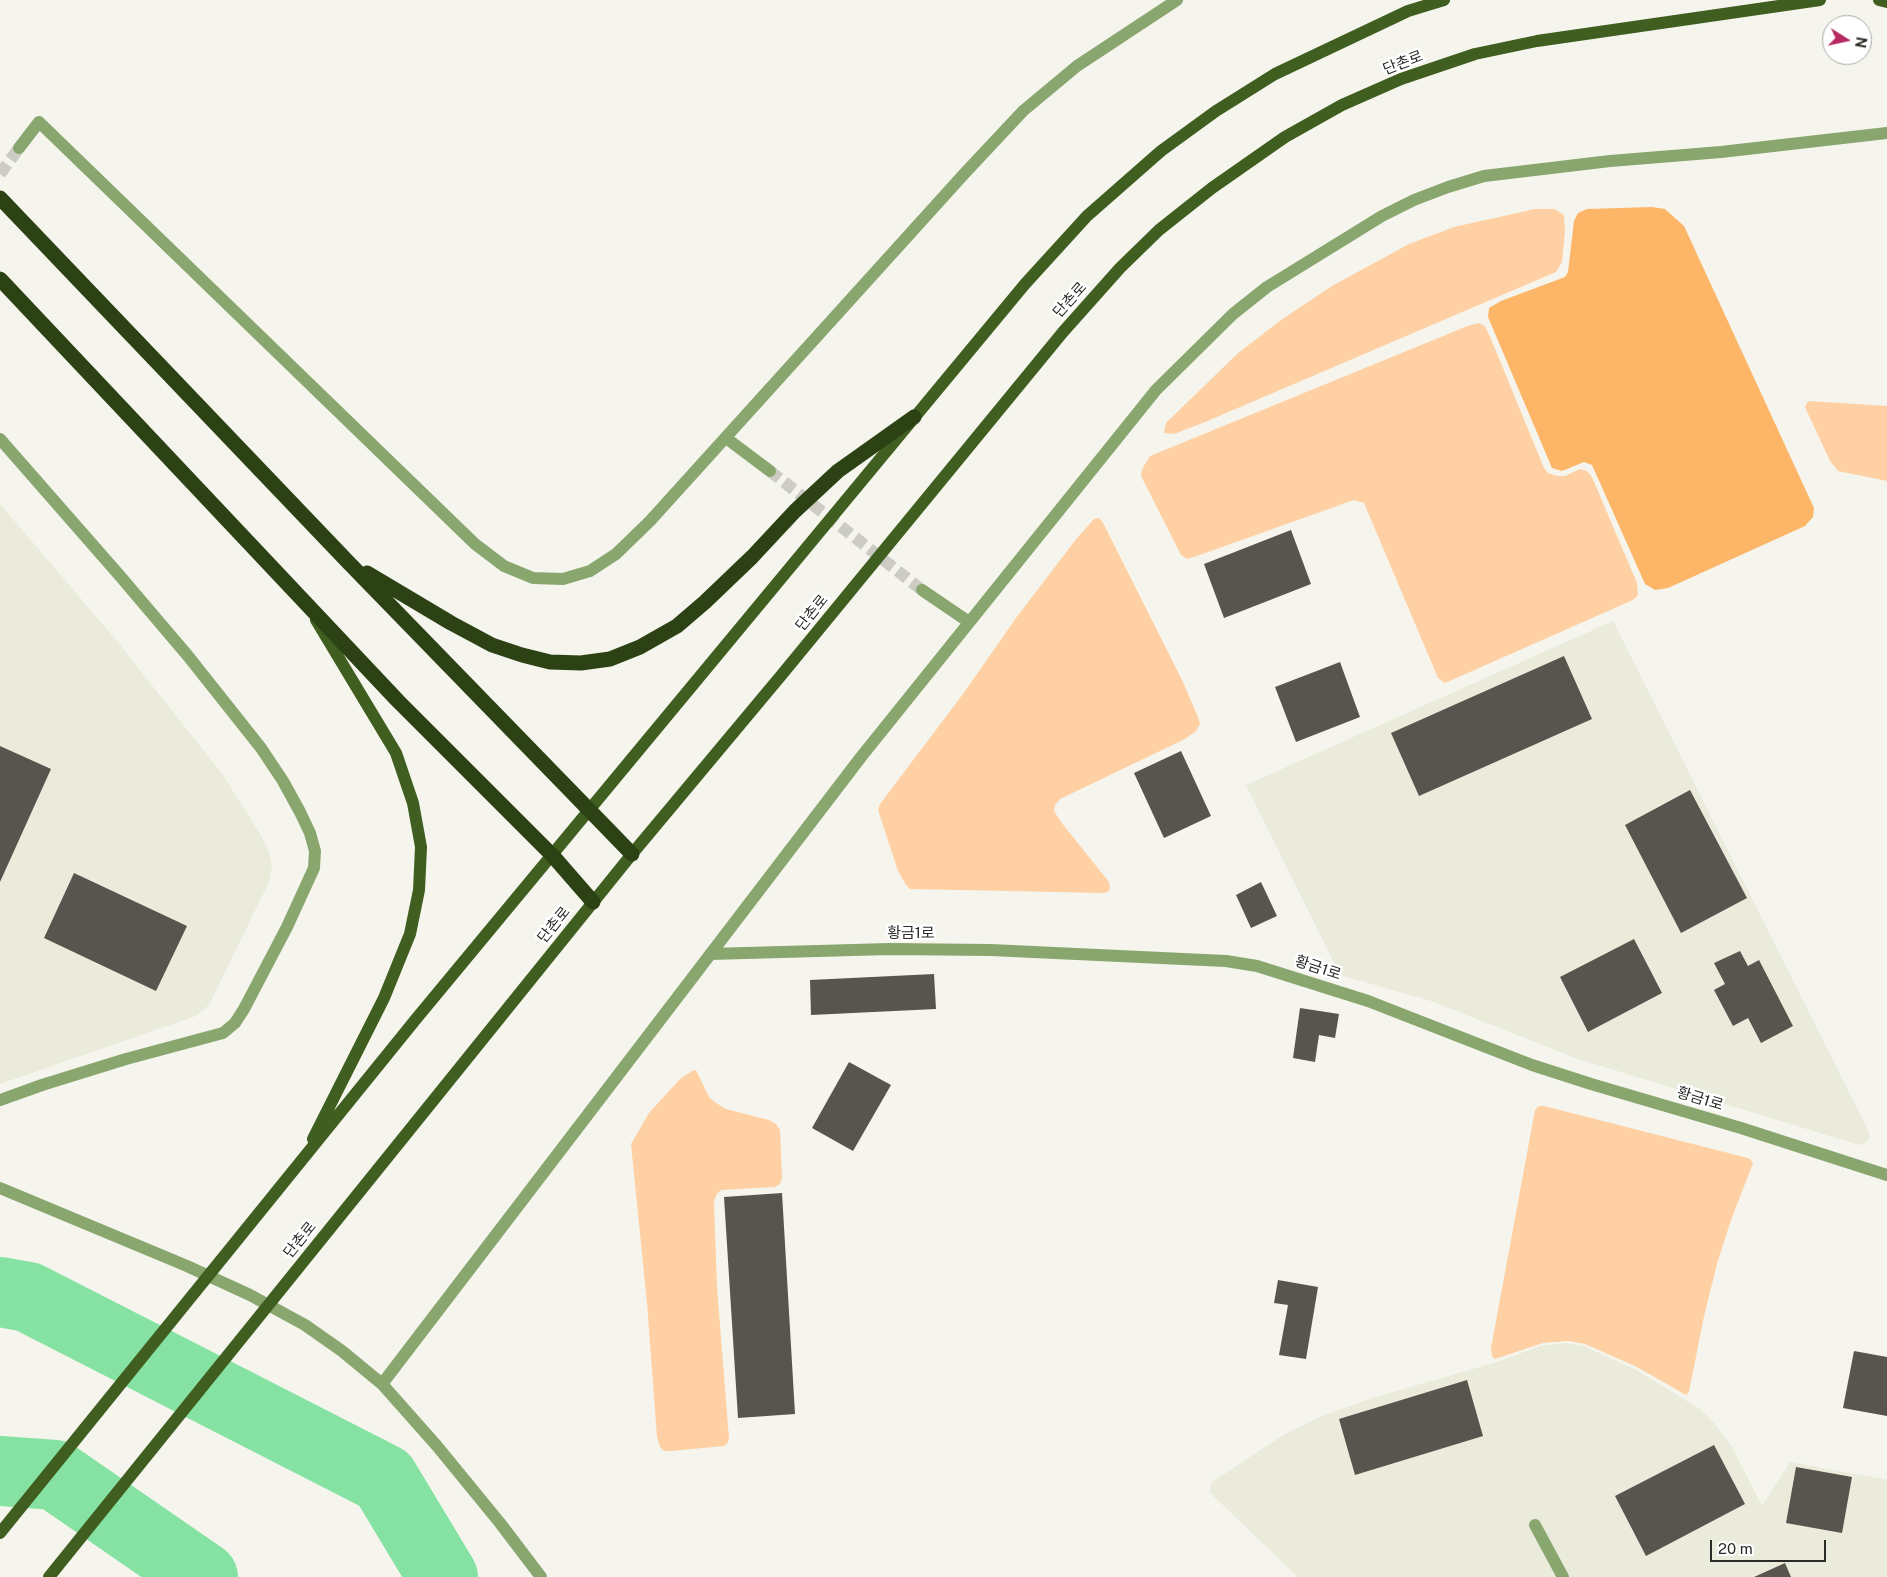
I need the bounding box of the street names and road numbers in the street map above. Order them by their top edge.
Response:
street label: 단촌로 [1380,47,1426,79]
street label: 단촌로 [1049,279,1091,321]
street label: 단촌로 [792,591,832,635]
street label: 단촌로 [534,903,574,947]
street label: 황금1로 [887,924,935,942]
street label: 황금1로 [1293,952,1343,984]
street label: 황금1로 [1675,1083,1725,1115]
street label: 단촌로 [280,1218,320,1262]

